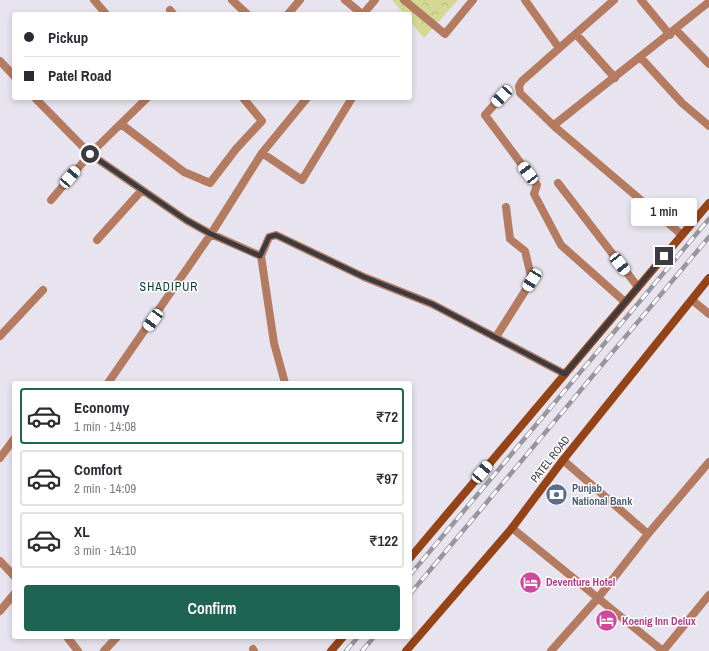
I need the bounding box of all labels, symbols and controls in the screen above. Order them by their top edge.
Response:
text: Pickup [48,27,88,48]
text: Patel Road [48,65,112,86]
car [489,83,515,109]
route start [81,145,99,163]
car [516,160,540,186]
car [58,164,82,190]
callout: 1 min [631,198,697,226]
text: 1 min [650,203,678,220]
route end [655,247,673,265]
car [608,251,632,277]
car [521,267,543,293]
district label: SHADIPUR [140,279,198,295]
car [141,307,165,333]
text: Economy [74,397,129,418]
icon: car [26,398,62,434]
text: ₹72 [376,406,398,427]
text: 1 min · 14:08 [74,418,136,435]
street label: PATEL ROAD [527,433,573,485]
text: Comfort [74,459,122,480]
car [470,459,494,485]
icon: car [26,460,62,496]
text: ₹97 [376,468,398,489]
text: 2 min · 14:09 [74,480,136,497]
bank icon: Punjab National Bank [543,481,569,507]
place label: Punjab National Bank [572,481,633,508]
text: XL [74,521,90,542]
icon: car [26,522,62,558]
text: ₹122 [369,530,398,551]
text: 3 min · 14:10 [74,542,136,559]
hotel icon: Deventure Hotel [517,569,543,595]
place label: Deventure Hotel [546,575,615,589]
button: Confirm [24,585,400,631]
hotel icon: Koenig Inn Delux [593,608,619,634]
place label: Koenig Inn Delux [622,614,696,628]

